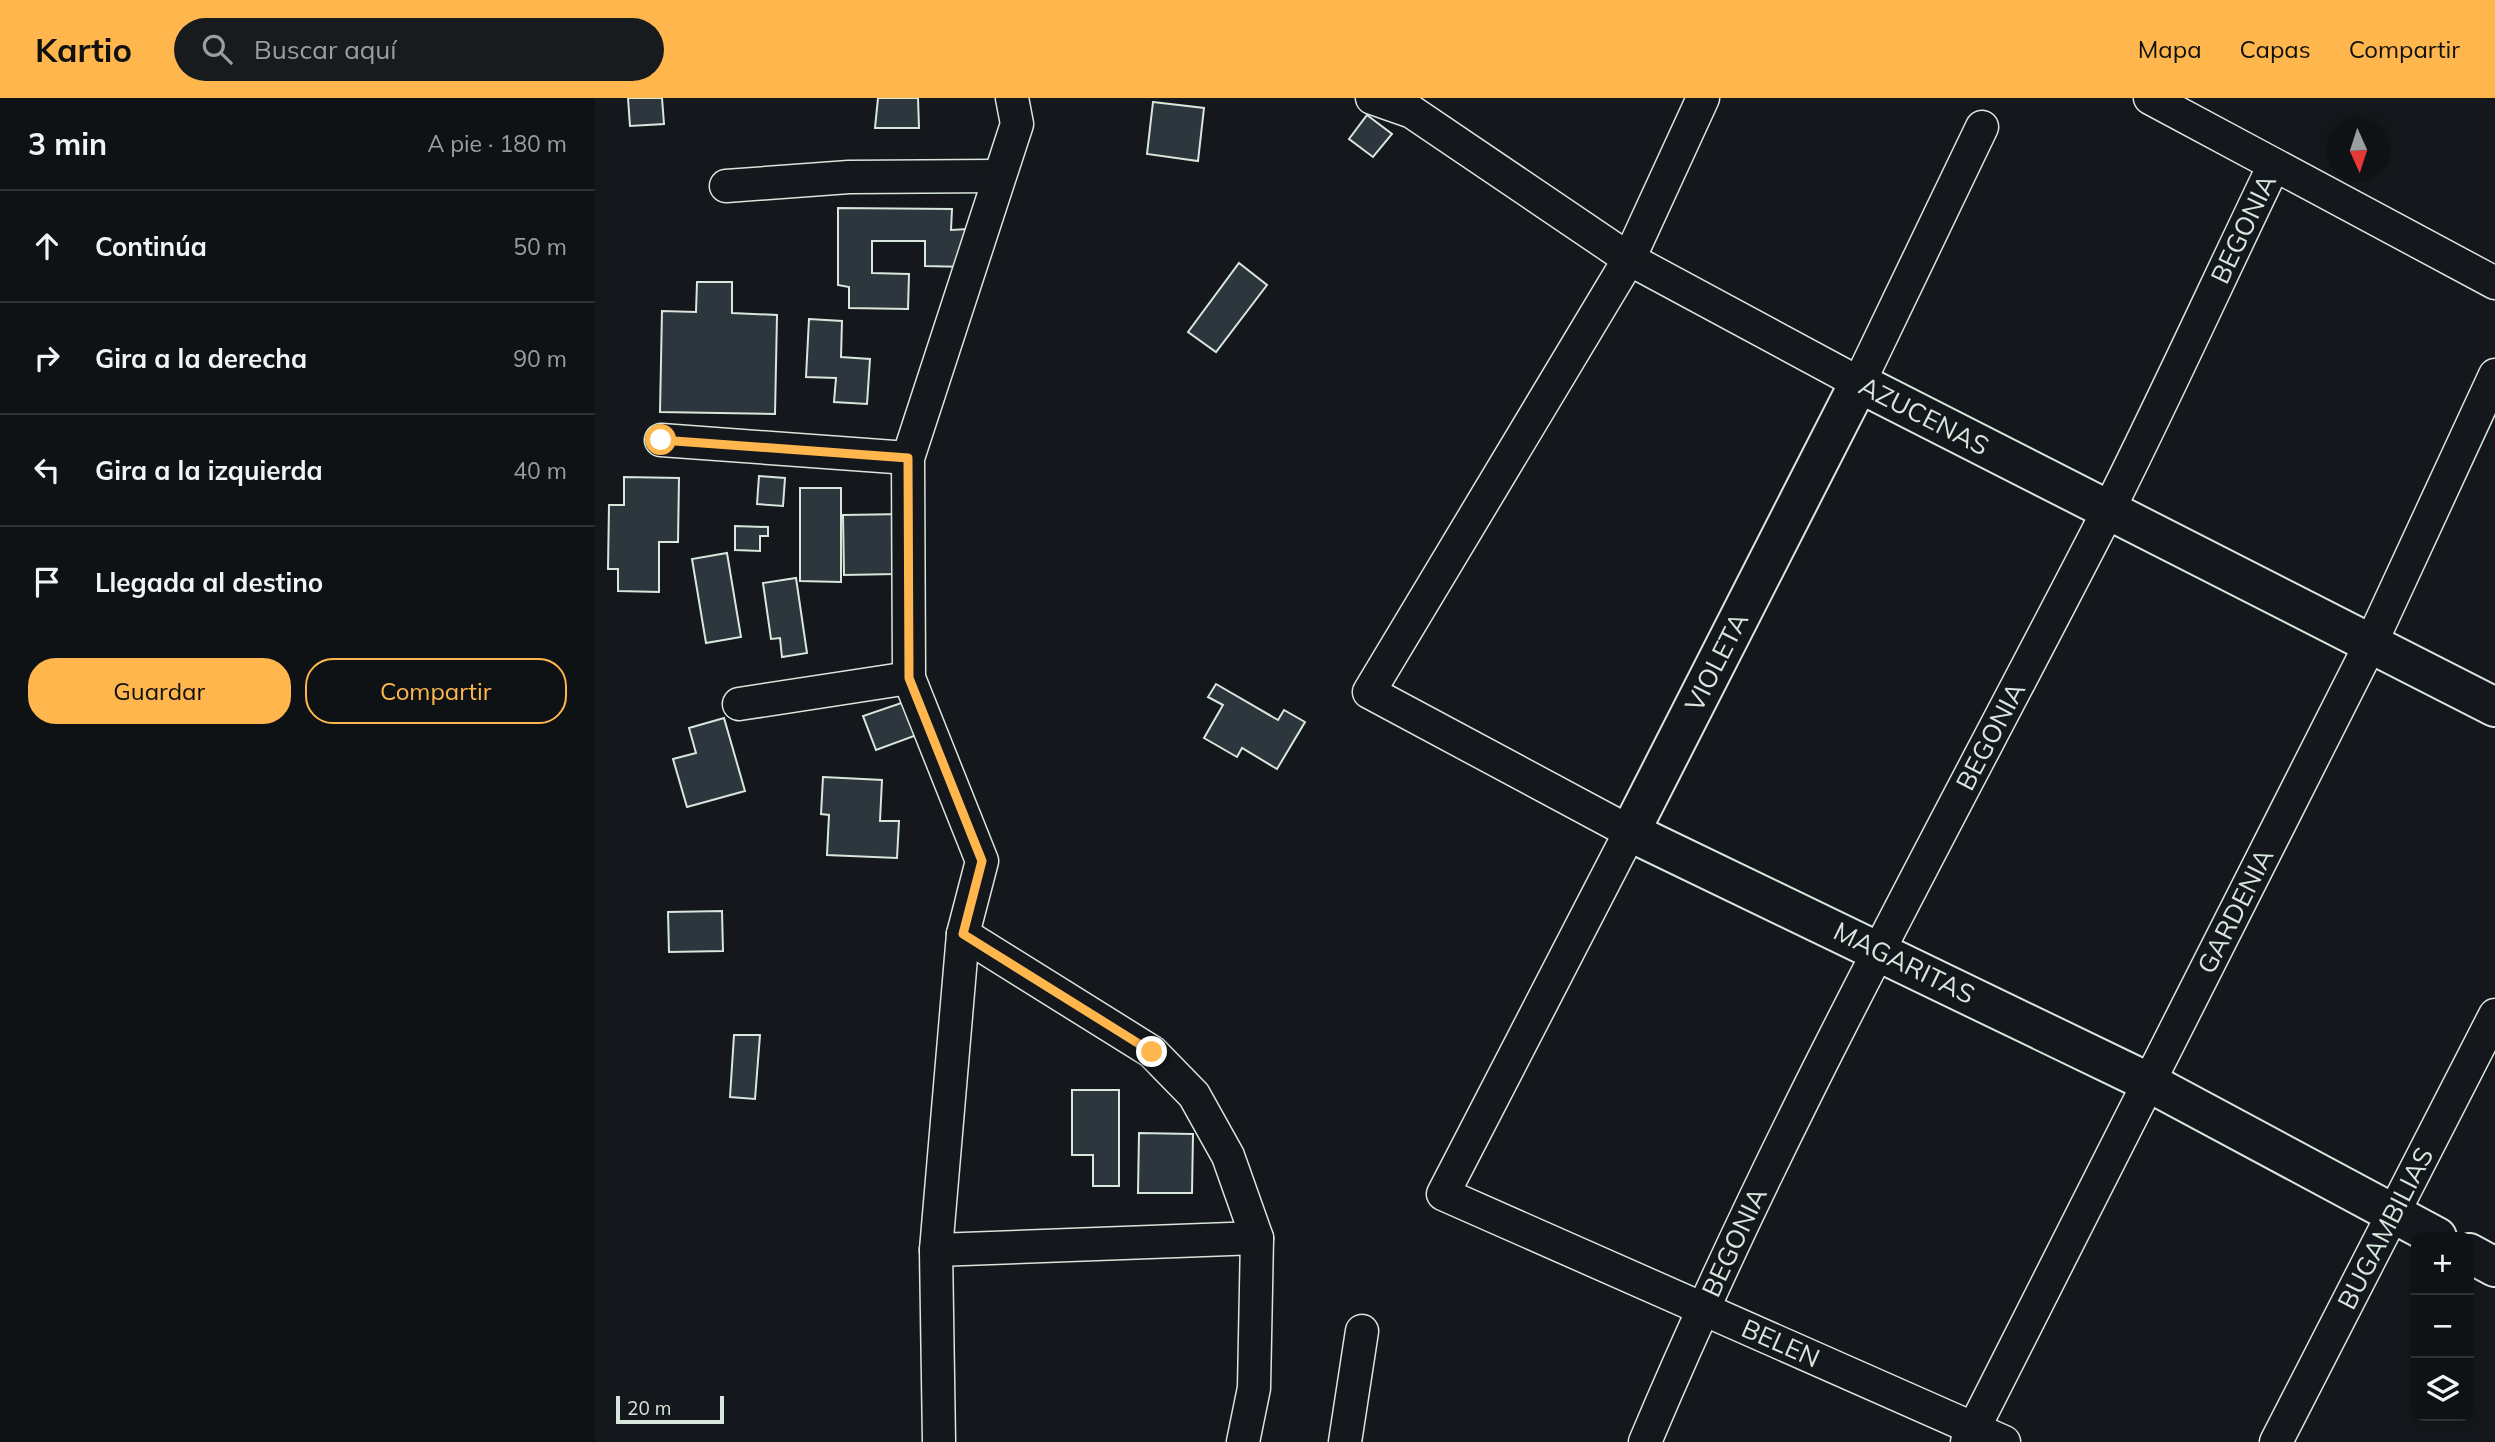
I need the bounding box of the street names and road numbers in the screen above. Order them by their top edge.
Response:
street label: BEGONIA [2203,169,2283,289]
street label: AZUCENAS [1854,369,1994,462]
street label: VIOLETA [1677,607,1755,717]
street label: BEGONIA [1948,677,2032,796]
street label: GARDENIA [2190,843,2280,979]
street label: MAGARITAS [1828,914,1980,1011]
street label: BUGAMBILIAS [2330,1142,2440,1315]
street label: BEGONIA [1694,1182,1774,1302]
street label: BELEN [1737,1311,1825,1374]

